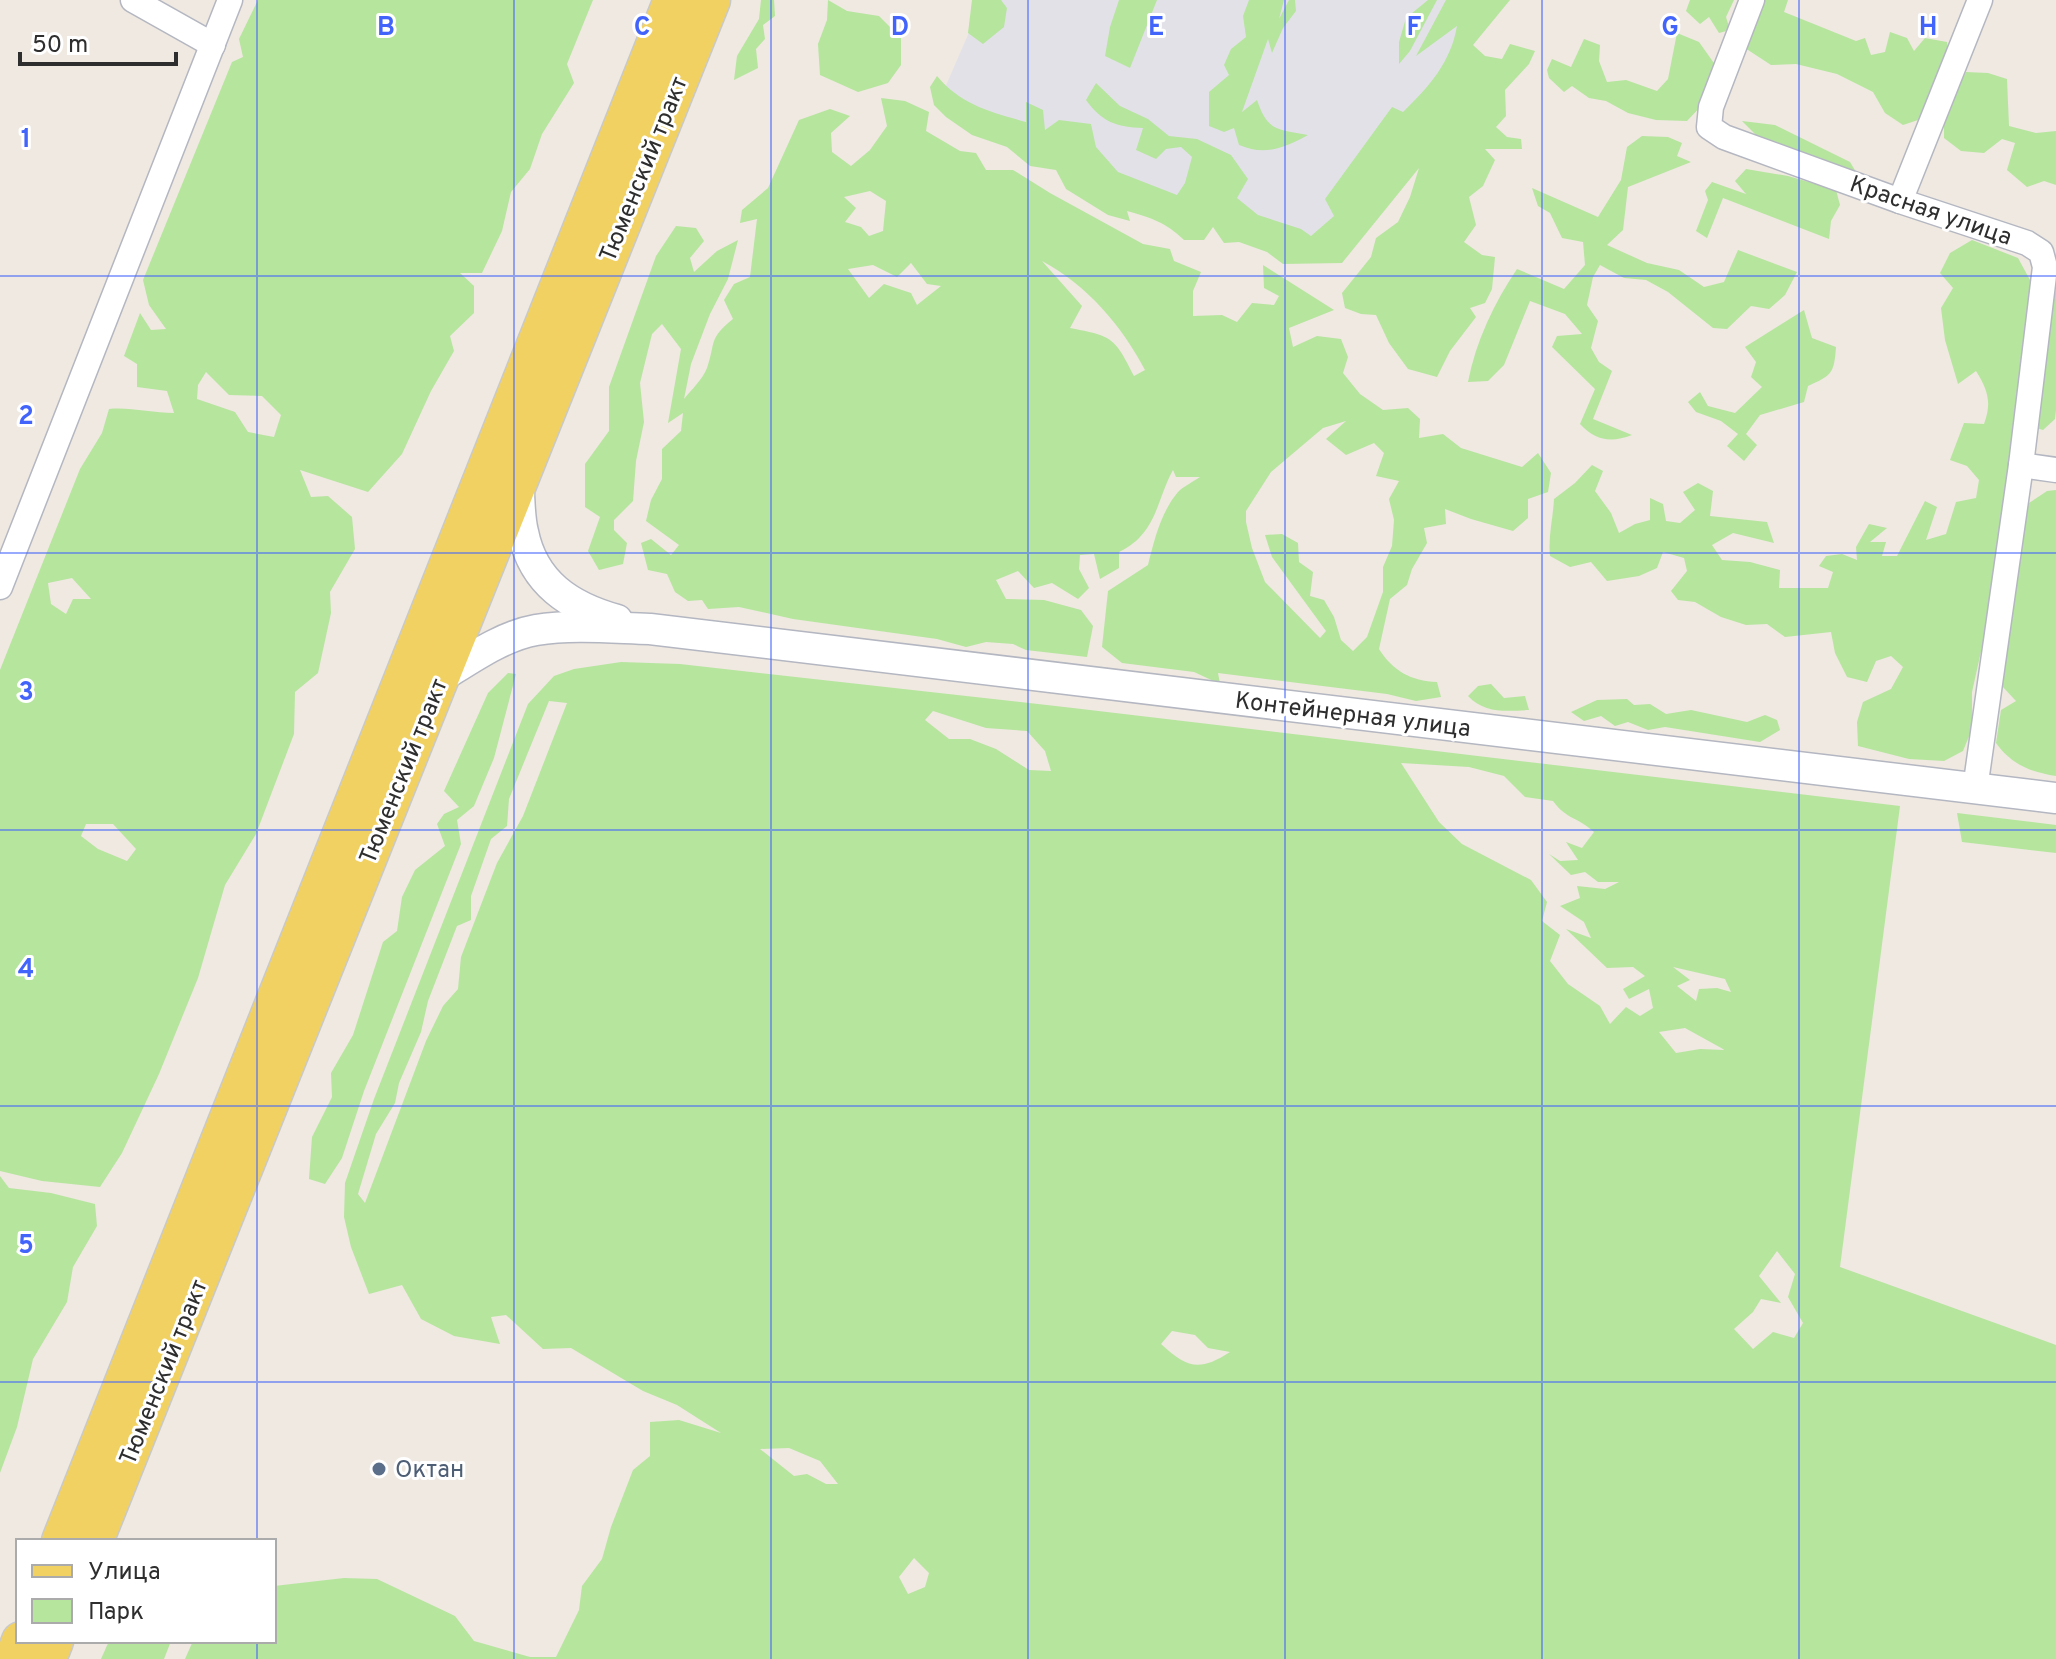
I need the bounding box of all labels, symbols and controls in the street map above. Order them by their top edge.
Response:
text: B [377,12,395,45]
text: C [634,12,650,45]
text: D [891,12,909,45]
text: E [1148,12,1164,45]
text: F [1407,12,1422,45]
text: G [1661,12,1679,45]
text: H [1919,12,1937,45]
scale bar [20,16,176,66]
text: 50 m [32,31,88,61]
street label: Тюменский тракт [594,72,696,267]
text: 1 [21,124,31,157]
street label: Красная улица [1845,170,2015,254]
text: 2 [18,401,34,434]
street label: Тюменский тракт [354,674,456,869]
text: 3 [18,677,34,710]
street label: Контейнерная улица [1233,687,1472,745]
text: 4 [18,954,34,987]
text: 5 [18,1230,34,1263]
street label: Тюменский тракт [114,1275,216,1470]
place label: Октан [395,1456,464,1486]
marker: Октан [370,1460,388,1478]
legend [16,1539,276,1643]
text: Улица [88,1558,161,1588]
text: Парк [88,1598,144,1628]

